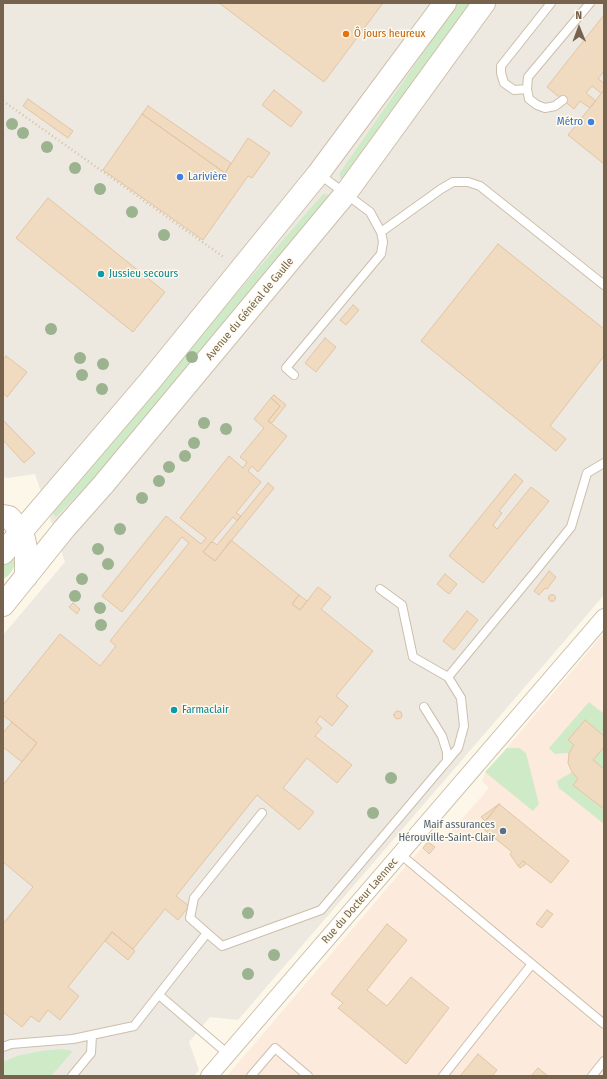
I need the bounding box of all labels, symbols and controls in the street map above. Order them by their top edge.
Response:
north arrow [559,8,599,48]
text: N [575,9,582,22]
place label: Ô jours heureux [354,27,425,41]
marker: Ô jours heureux [341,29,351,39]
place label: Métro [557,115,583,129]
marker: Métro [586,117,596,127]
place label: Larivière [188,170,227,184]
marker: Larivière [175,172,185,182]
street label: Avenue du Général de Gaulle [203,255,297,363]
place label: Jussieu secours [109,267,178,281]
marker: Jussieu secours [96,269,106,279]
place label: Farmaclair [182,703,229,717]
marker: Farmaclair [169,705,179,715]
place label: Maif assurances Hérouville-Saint-Clair [398,818,495,844]
marker: Maif assurances Hérouville-Saint-Clair [498,826,508,836]
street label: Rue du Docteur Laennec [319,855,401,947]

